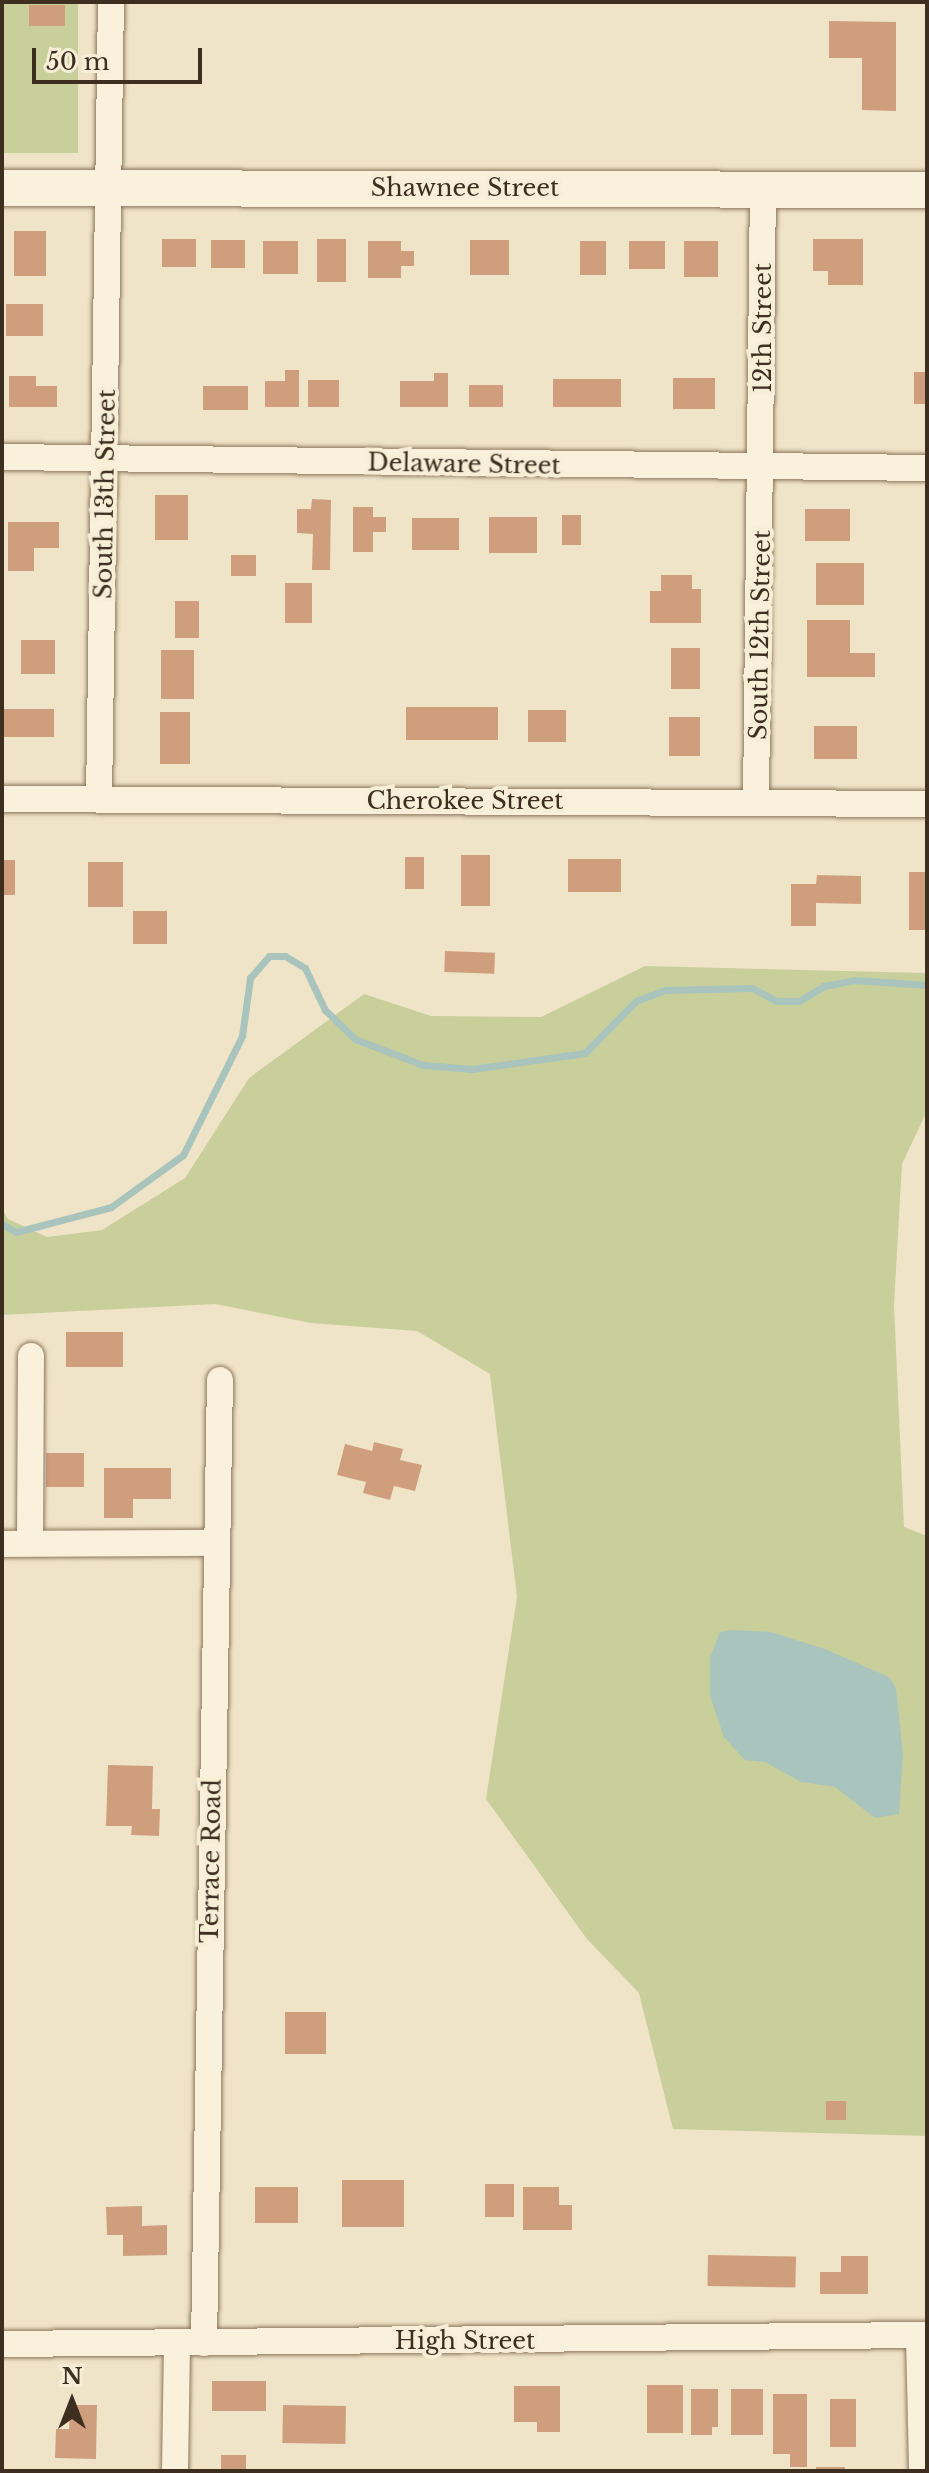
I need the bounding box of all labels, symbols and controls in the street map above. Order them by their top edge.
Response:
scale bar [36,32,206,82]
text: 50 m [46,47,109,76]
street label: Shawnee Street [371,174,559,202]
street label: 12th Street [749,263,777,393]
street label: South 13th Street [89,389,121,599]
street label: Delaware Street [367,448,561,480]
street label: South 12th Street [744,530,776,740]
street label: Cherokee Street [367,787,563,815]
street label: Terrace Road [195,1779,227,1943]
street label: High Street [395,2327,535,2355]
north arrow [32,2361,112,2441]
text: N [62,2363,82,2390]

